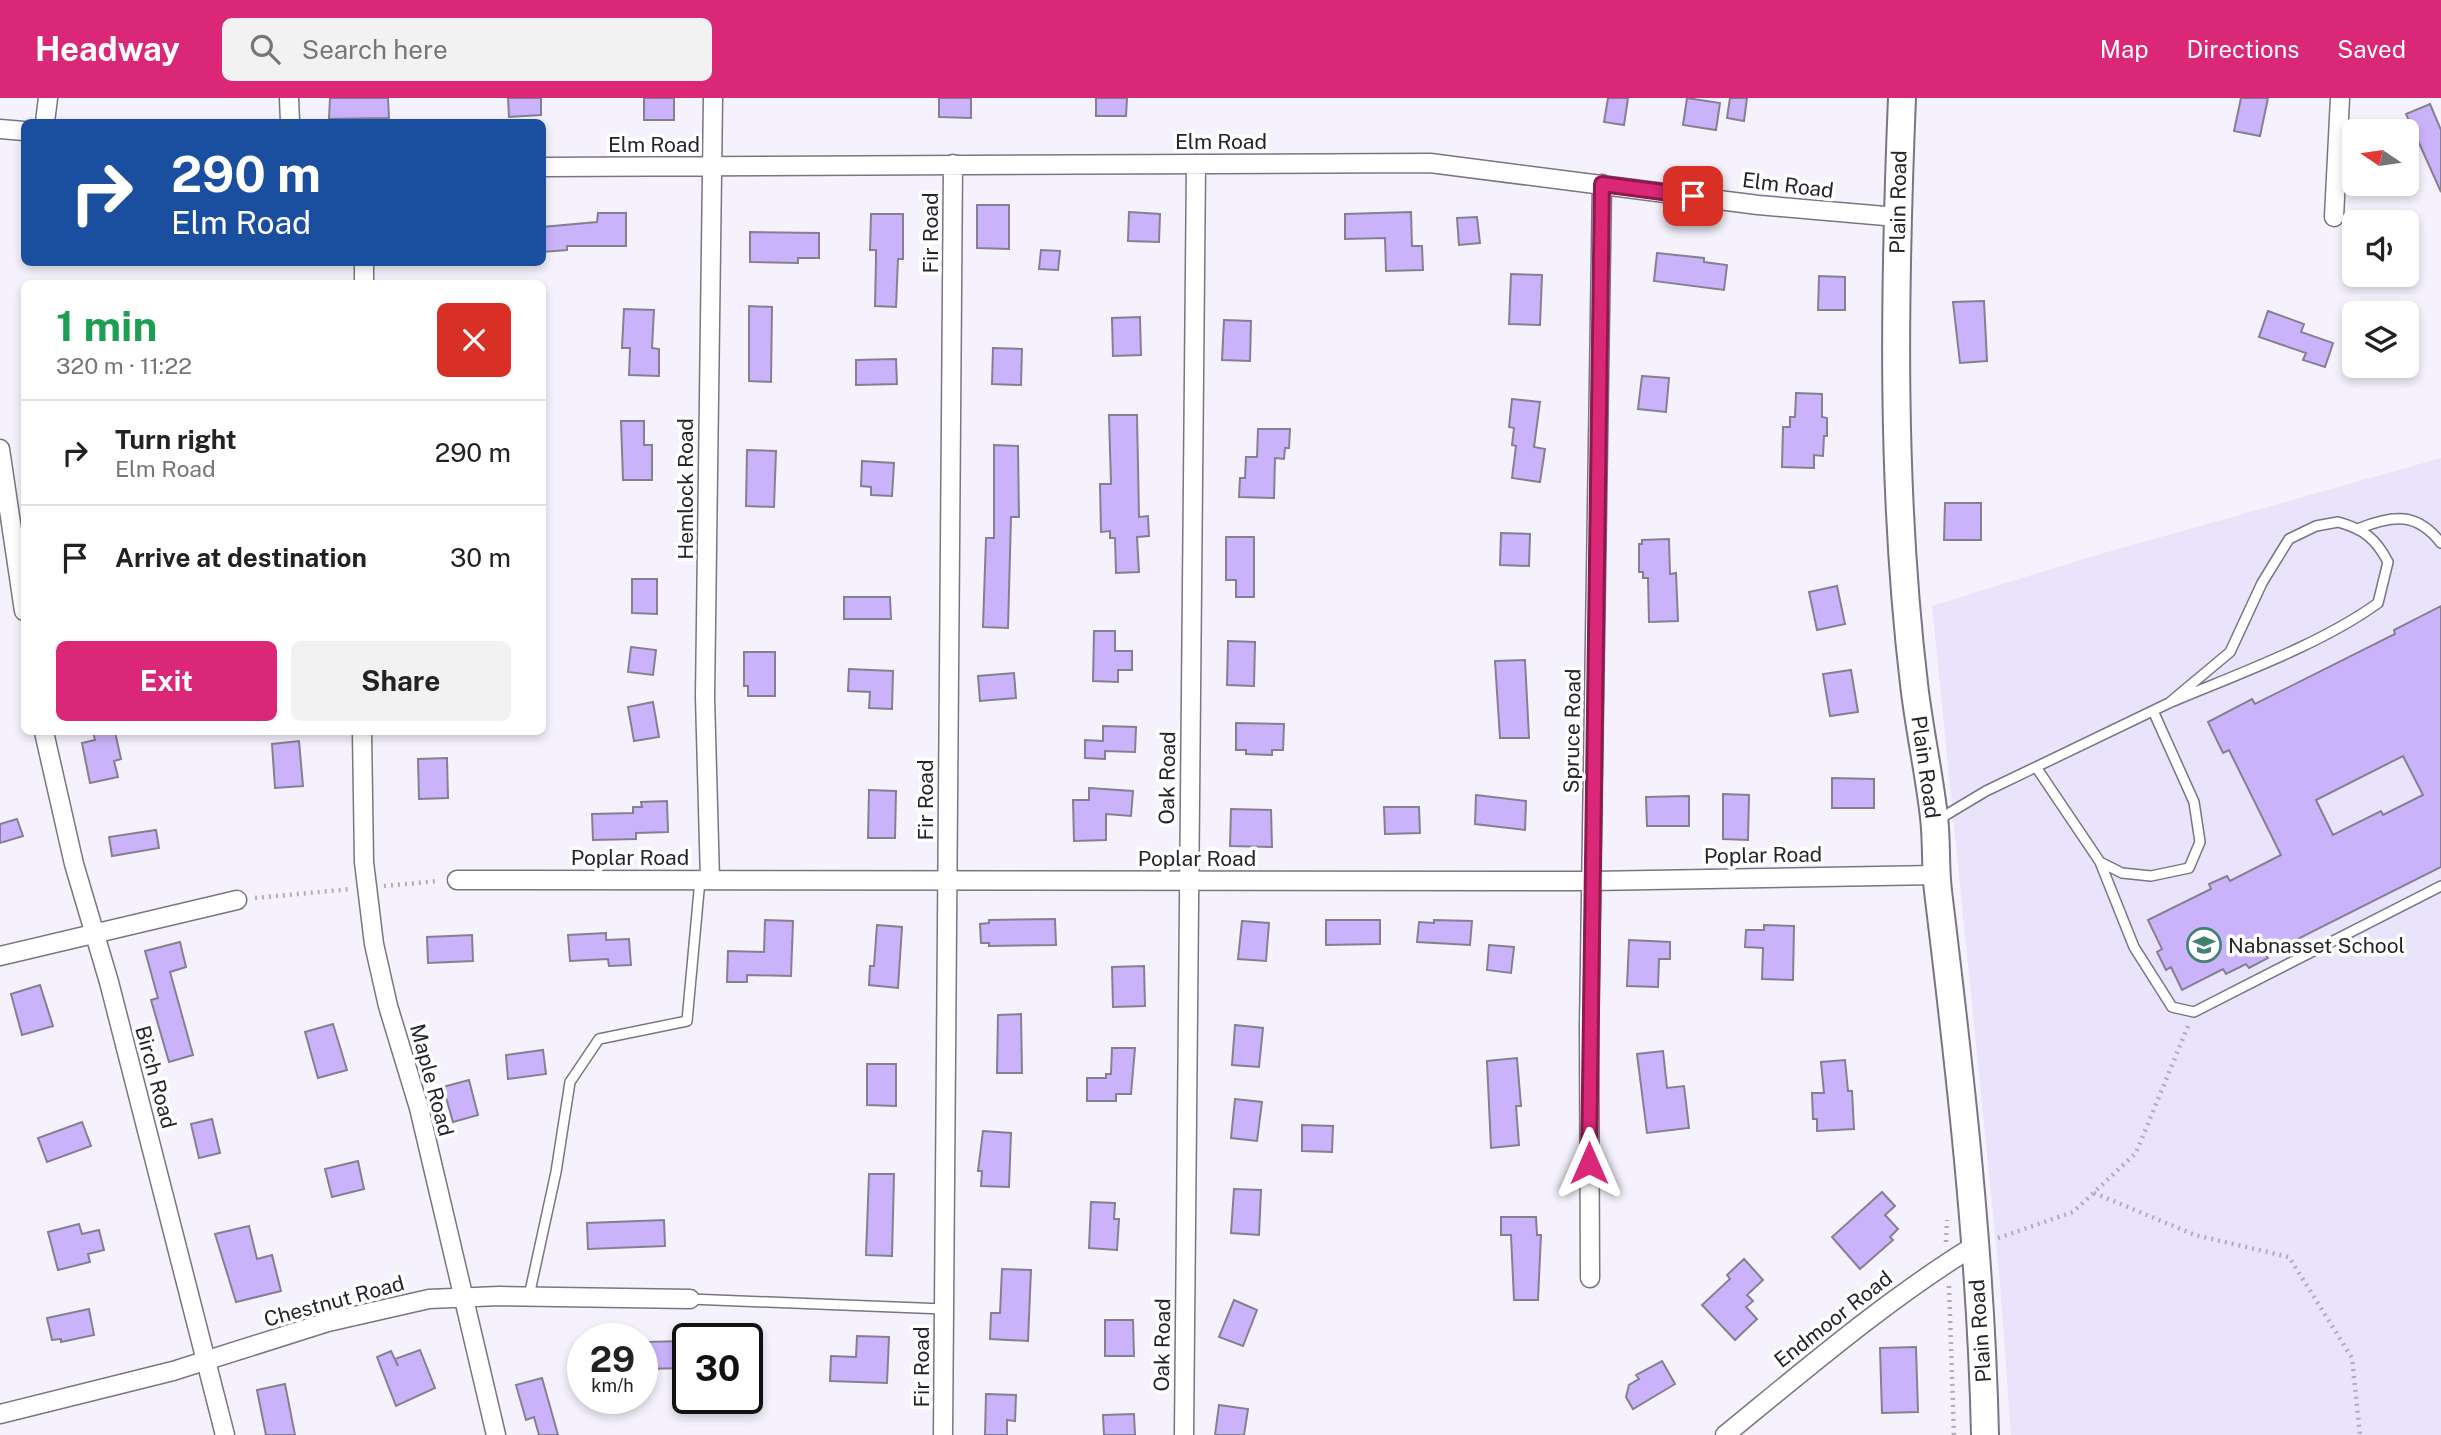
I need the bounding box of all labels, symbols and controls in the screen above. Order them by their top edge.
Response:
search box [222,18,712,81]
text: Headway [35,30,180,68]
icon: search [246,30,284,68]
text: Search here [302,34,448,65]
text: Map [2100,35,2149,63]
text: Directions [2187,35,2299,63]
text: Saved [2337,35,2406,63]
north arrow [2342,119,2418,196]
map controls [2342,119,2419,378]
street label: Elm Road [1175,129,1267,154]
street label: Elm Road [608,132,700,157]
text: 290 m [171,145,321,203]
icon: right [56,147,147,238]
street label: Plain Road [1885,150,1911,254]
pin [1663,166,1723,226]
street label: Elm Road [1741,167,1835,203]
icon: arrive [1674,177,1712,215]
street label: Fir Road [918,193,943,273]
text: Elm Road [171,204,311,241]
button: sound [2342,210,2419,287]
text: 1 min [56,301,157,350]
button: layers [2342,301,2419,378]
button: close [437,303,511,377]
text: 320 m · 11:22 [56,352,192,379]
street label: Hemlock Road [673,418,698,560]
text: Turn right [115,424,237,455]
icon: right [56,434,94,472]
text: 290 m [435,437,511,468]
text: Elm Road [115,455,216,482]
icon: arrive [56,539,94,577]
text: Arrive at destination [115,542,367,573]
text: 30 m [450,542,511,573]
button: Exit [56,641,277,721]
button: Share [291,641,511,721]
street label: Spruce Road [1558,668,1586,794]
street label: Plain Road [1906,714,1946,820]
street label: Oak Road [1154,731,1180,825]
street label: Fir Road [913,760,938,840]
street label: Poplar Road [1704,841,1822,869]
street label: Poplar Road [571,845,689,870]
street label: Poplar Road [1138,846,1256,871]
school or university icon: Nabnasset School [2185,926,2223,964]
place label: Nabnasset School [2228,933,2405,958]
street label: Maple Road [405,1021,459,1139]
street label: Birch Road [130,1023,182,1131]
position arrow [1552,1126,1626,1200]
street label: Endmoor Road [1769,1265,1897,1373]
street label: Chestnut Road [261,1270,407,1332]
street label: Plain Road [1964,1278,1996,1384]
street label: Oak Road [1149,1298,1175,1392]
speed limit sign: 30 [672,1323,763,1414]
street label: Fir Road [909,1327,934,1407]
text: 29 [590,1339,635,1380]
text: km/h [591,1375,634,1396]

